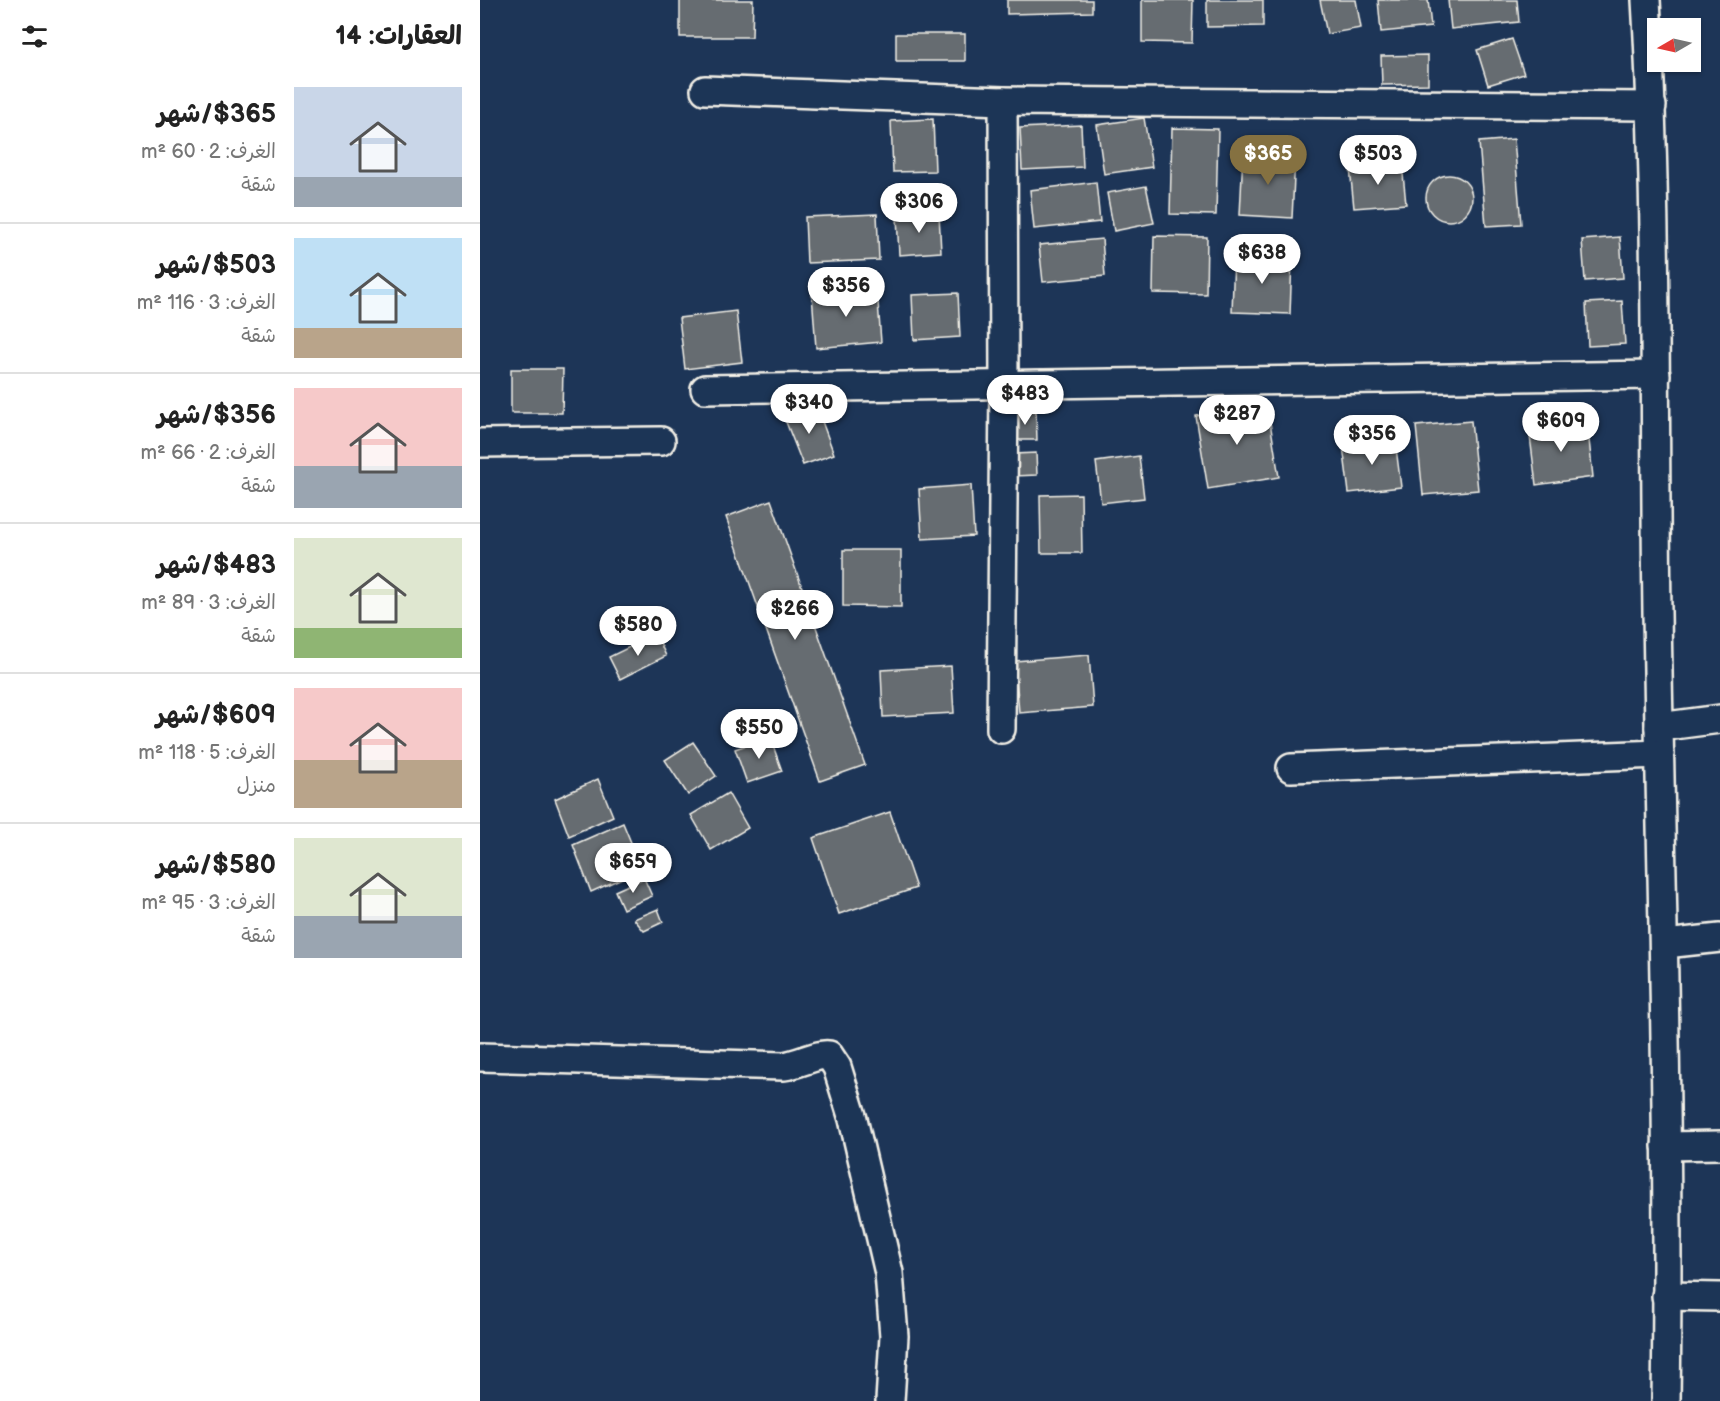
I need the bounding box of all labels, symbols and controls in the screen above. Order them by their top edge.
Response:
north arrow [1647,18,1701,72]
map controls [1647,18,1701,72]
icon: filters [18,20,51,53]
text: العقارات: 14 [335,21,462,52]
text: $365/شهر [157,99,276,130]
icon: home [342,111,414,183]
pin: $365 [1232,135,1304,186]
pin: $503 [1342,135,1414,186]
text: الغرف: 2 · 60 m² [141,140,276,164]
text: $365 [1244,142,1292,166]
text: $503 [1354,142,1402,166]
text: شقة [241,173,276,197]
pin: $306 [883,183,955,234]
text: $306 [894,190,944,214]
pin: $638 [1226,234,1298,285]
text: $638 [1238,241,1287,265]
text: $503/شهر [157,250,276,281]
icon: home [342,262,414,334]
pin: $356 [810,267,882,318]
text: $356 [822,274,870,298]
text: الغرف: 3 · 116 m² [137,291,276,315]
text: شقة [241,324,276,348]
pin: $483 [989,375,1061,426]
text: $483 [1001,382,1049,406]
pin: $340 [773,384,845,435]
text: $340 [784,391,834,415]
pin: $287 [1201,395,1273,446]
text: $356/شهر [157,400,276,431]
text: $287 [1213,402,1261,426]
pin: $609 [1525,402,1597,453]
text: $609 [1536,409,1586,433]
icon: home [342,412,414,484]
pin: $356 [1336,415,1408,466]
text: $356 [1348,422,1396,446]
text: الغرف: 2 · 66 m² [141,441,276,465]
text: شقة [241,474,276,498]
text: $483/شهر [157,550,276,581]
icon: home [342,562,414,634]
pin: $266 [759,590,831,641]
text: الغرف: 3 · 89 m² [141,591,276,615]
text: $266 [770,597,820,621]
pin: $580 [602,606,674,657]
text: $580 [613,613,663,637]
text: شقة [241,624,276,648]
text: $609/شهر [156,700,276,731]
pin: $550 [723,709,795,760]
icon: home [342,712,414,784]
text: $550 [735,716,783,740]
text: الغرف: 5 · 118 m² [138,741,276,765]
text: منزل [237,774,276,798]
pin: $659 [597,843,669,894]
text: $580/شهر [156,850,276,881]
text: $659 [609,850,657,874]
icon: home [342,862,414,934]
text: الغرف: 3 · 95 m² [141,891,276,915]
text: شقة [241,924,276,948]

